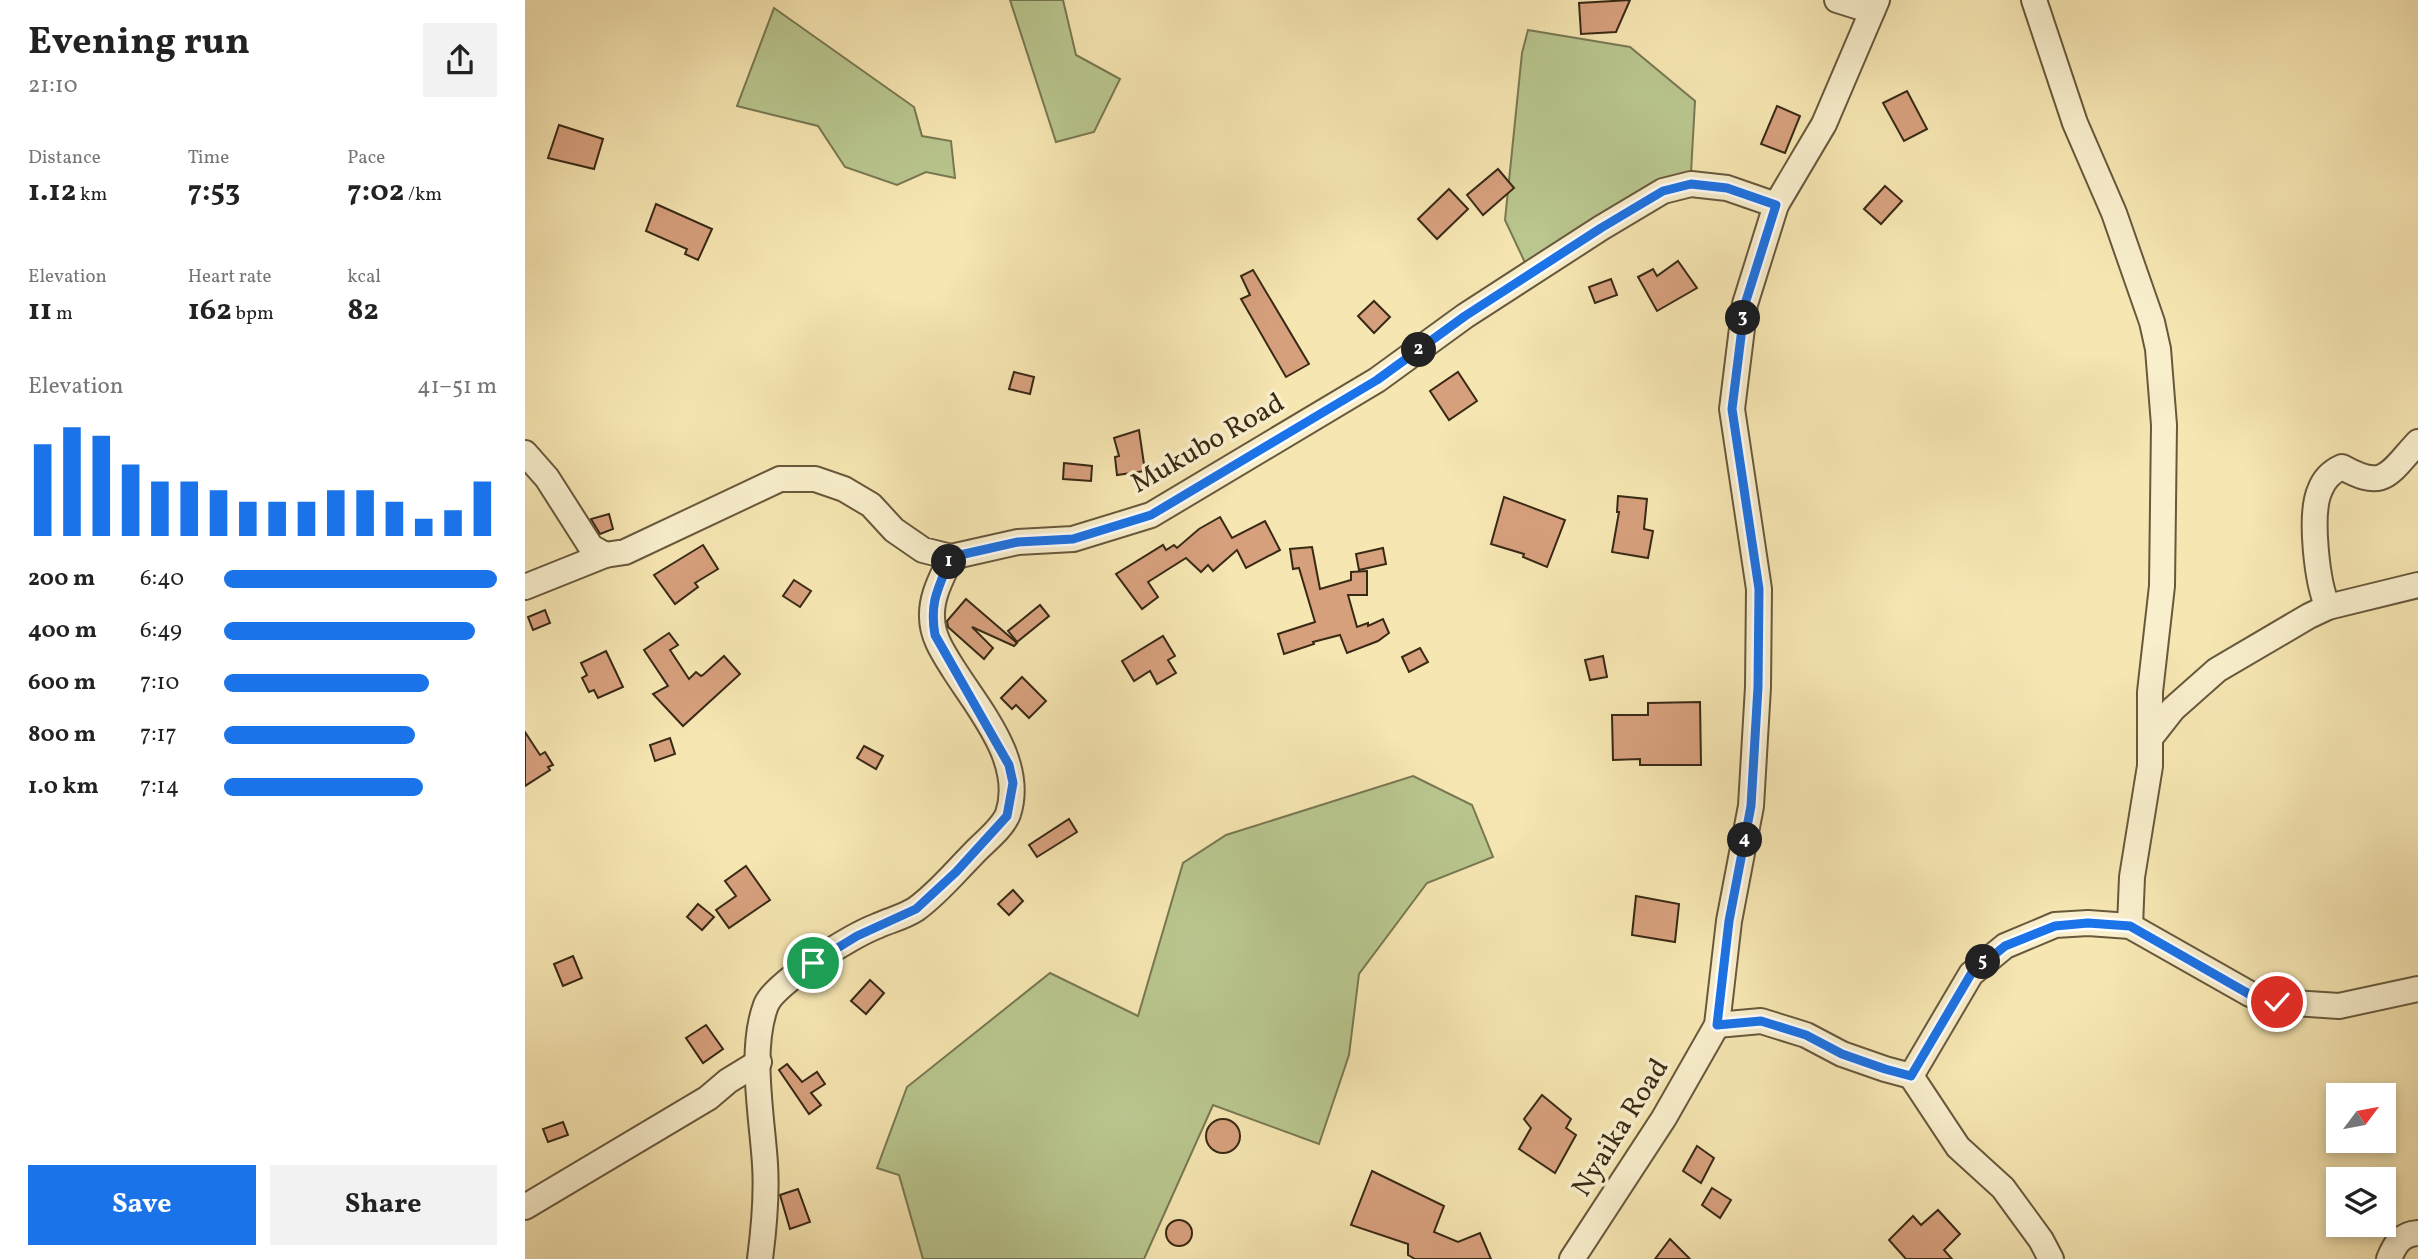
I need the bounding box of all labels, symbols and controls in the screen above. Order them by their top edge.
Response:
text: Evening run [28,17,250,70]
button: share [423,23,497,97]
text: 21:10 [28,70,77,102]
text: Distance [28,145,101,171]
text: Time [188,145,229,171]
text: Pace [347,145,385,171]
text: 1.12 [28,171,76,213]
text: 7:53 [188,171,240,213]
text: 7:02 [347,171,404,213]
text: km [76,182,107,208]
text: /km [404,182,442,208]
text: Elevation [28,264,107,290]
text: Heart rate [188,264,272,290]
text: kcal [347,264,381,290]
text: 11 [28,290,52,332]
text: 162 [188,290,232,332]
text: 82 [347,290,379,332]
pin: 3 [1725,300,1761,336]
text: m [52,301,73,327]
text: bpm [232,301,274,327]
text: 3 [1738,304,1747,330]
pin: 2 [1401,332,1437,368]
text: 2 [1414,336,1423,362]
text: Elevation [28,371,124,403]
text: 41–51 m [417,371,497,403]
street label: Mukubo Road [1124,384,1292,504]
pin: 1 [931,544,967,580]
text: 1 [945,548,952,574]
text: 200 m [28,563,95,595]
text: 6:40 [140,563,184,595]
text: 400 m [28,615,97,647]
text: 6:49 [140,615,182,647]
text: 600 m [28,667,96,699]
text: 7:10 [140,667,179,699]
text: 800 m [28,719,96,751]
text: 7:17 [140,719,177,751]
text: 1.0 km [28,771,99,803]
text: 7:14 [140,771,179,803]
pin: 4 [1727,822,1763,858]
text: 4 [1739,826,1750,852]
pin [783,933,843,993]
icon: arrive [794,944,832,982]
pin: 5 [1965,944,2001,979]
text: 5 [1978,948,1987,974]
pin [2247,972,2307,1032]
icon: check [2258,983,2296,1021]
street label: Nyaika Road [1563,1051,1679,1205]
north arrow [2326,1083,2396,1153]
map controls [2326,1083,2396,1237]
button: Save [28,1165,256,1245]
button: Share [270,1165,497,1245]
button: layers [2326,1167,2396,1237]

